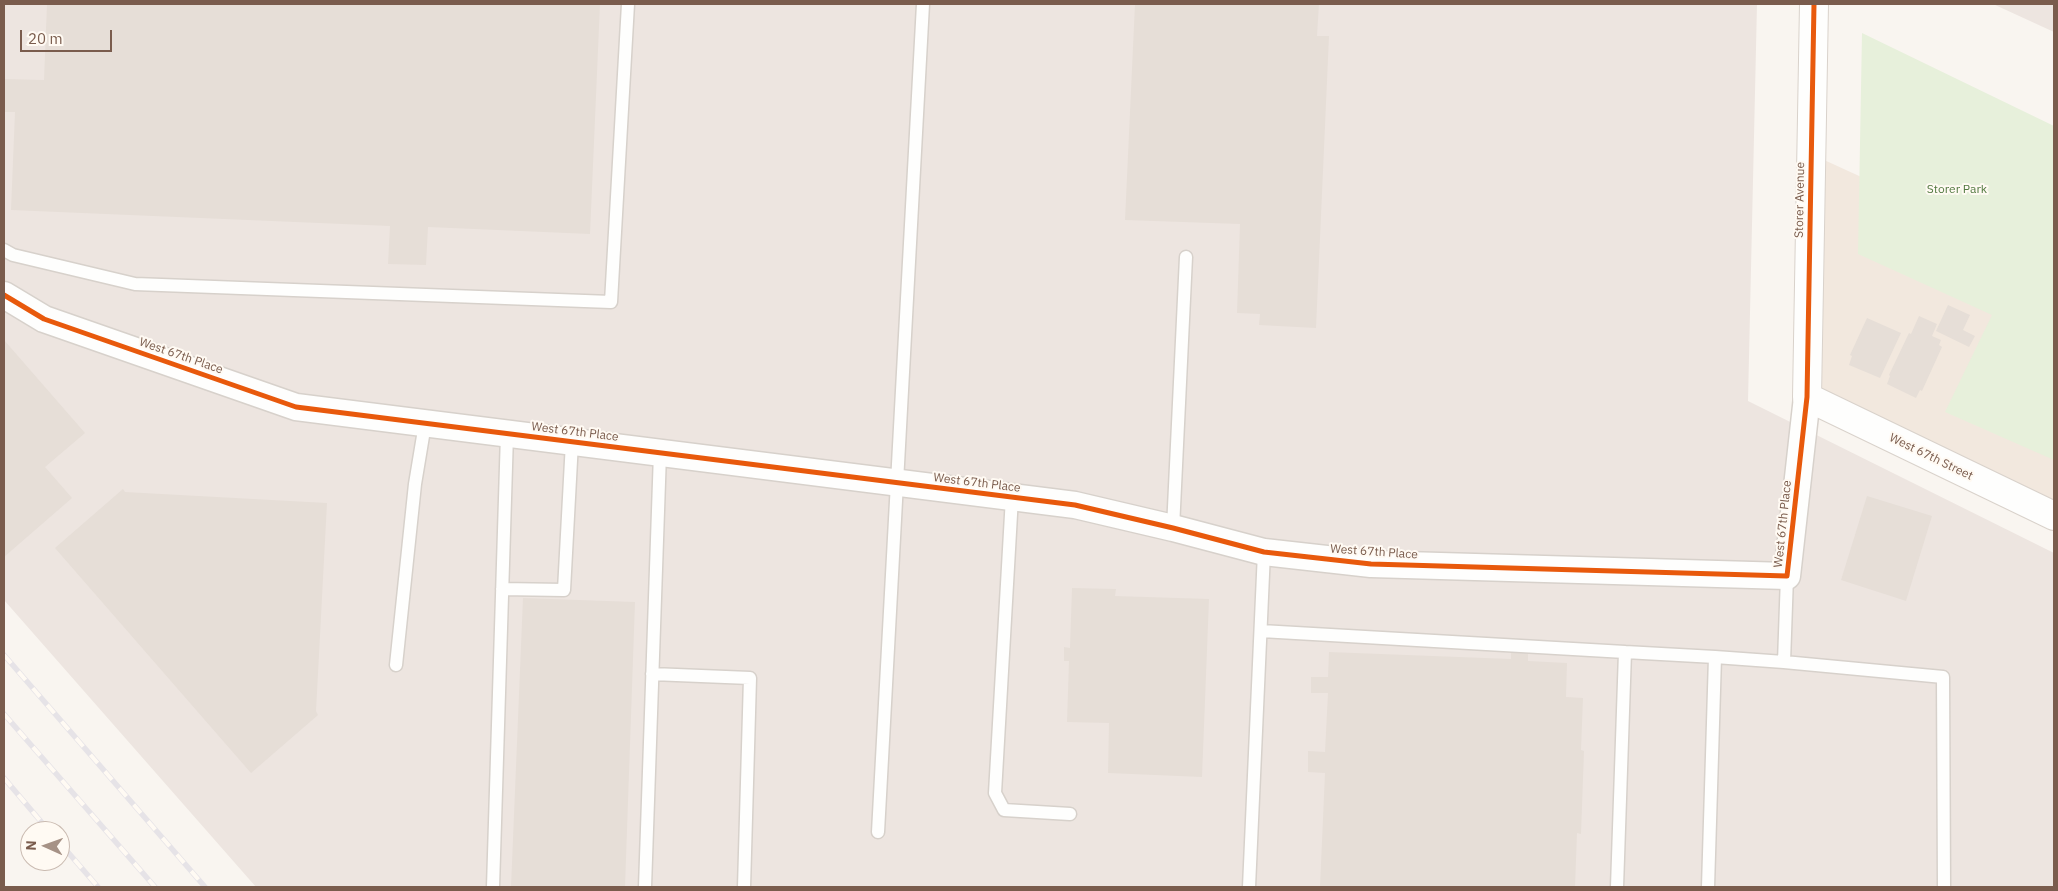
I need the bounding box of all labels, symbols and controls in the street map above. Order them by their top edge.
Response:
scale bar [22,20,115,52]
text: 20 m [28,29,63,48]
street label: Storer Avenue [1792,162,1808,238]
park label: Storer Park [1927,183,1987,197]
street label: West 67th Place [137,335,225,377]
street label: West 67th Place [531,420,619,444]
street label: West 67th Street [1887,431,1975,483]
street label: West 67th Place [933,471,1021,495]
street label: West 67th Place [1771,480,1795,568]
street label: West 67th Place [1330,542,1418,562]
north arrow [20,821,70,871]
text: N [22,840,40,851]

